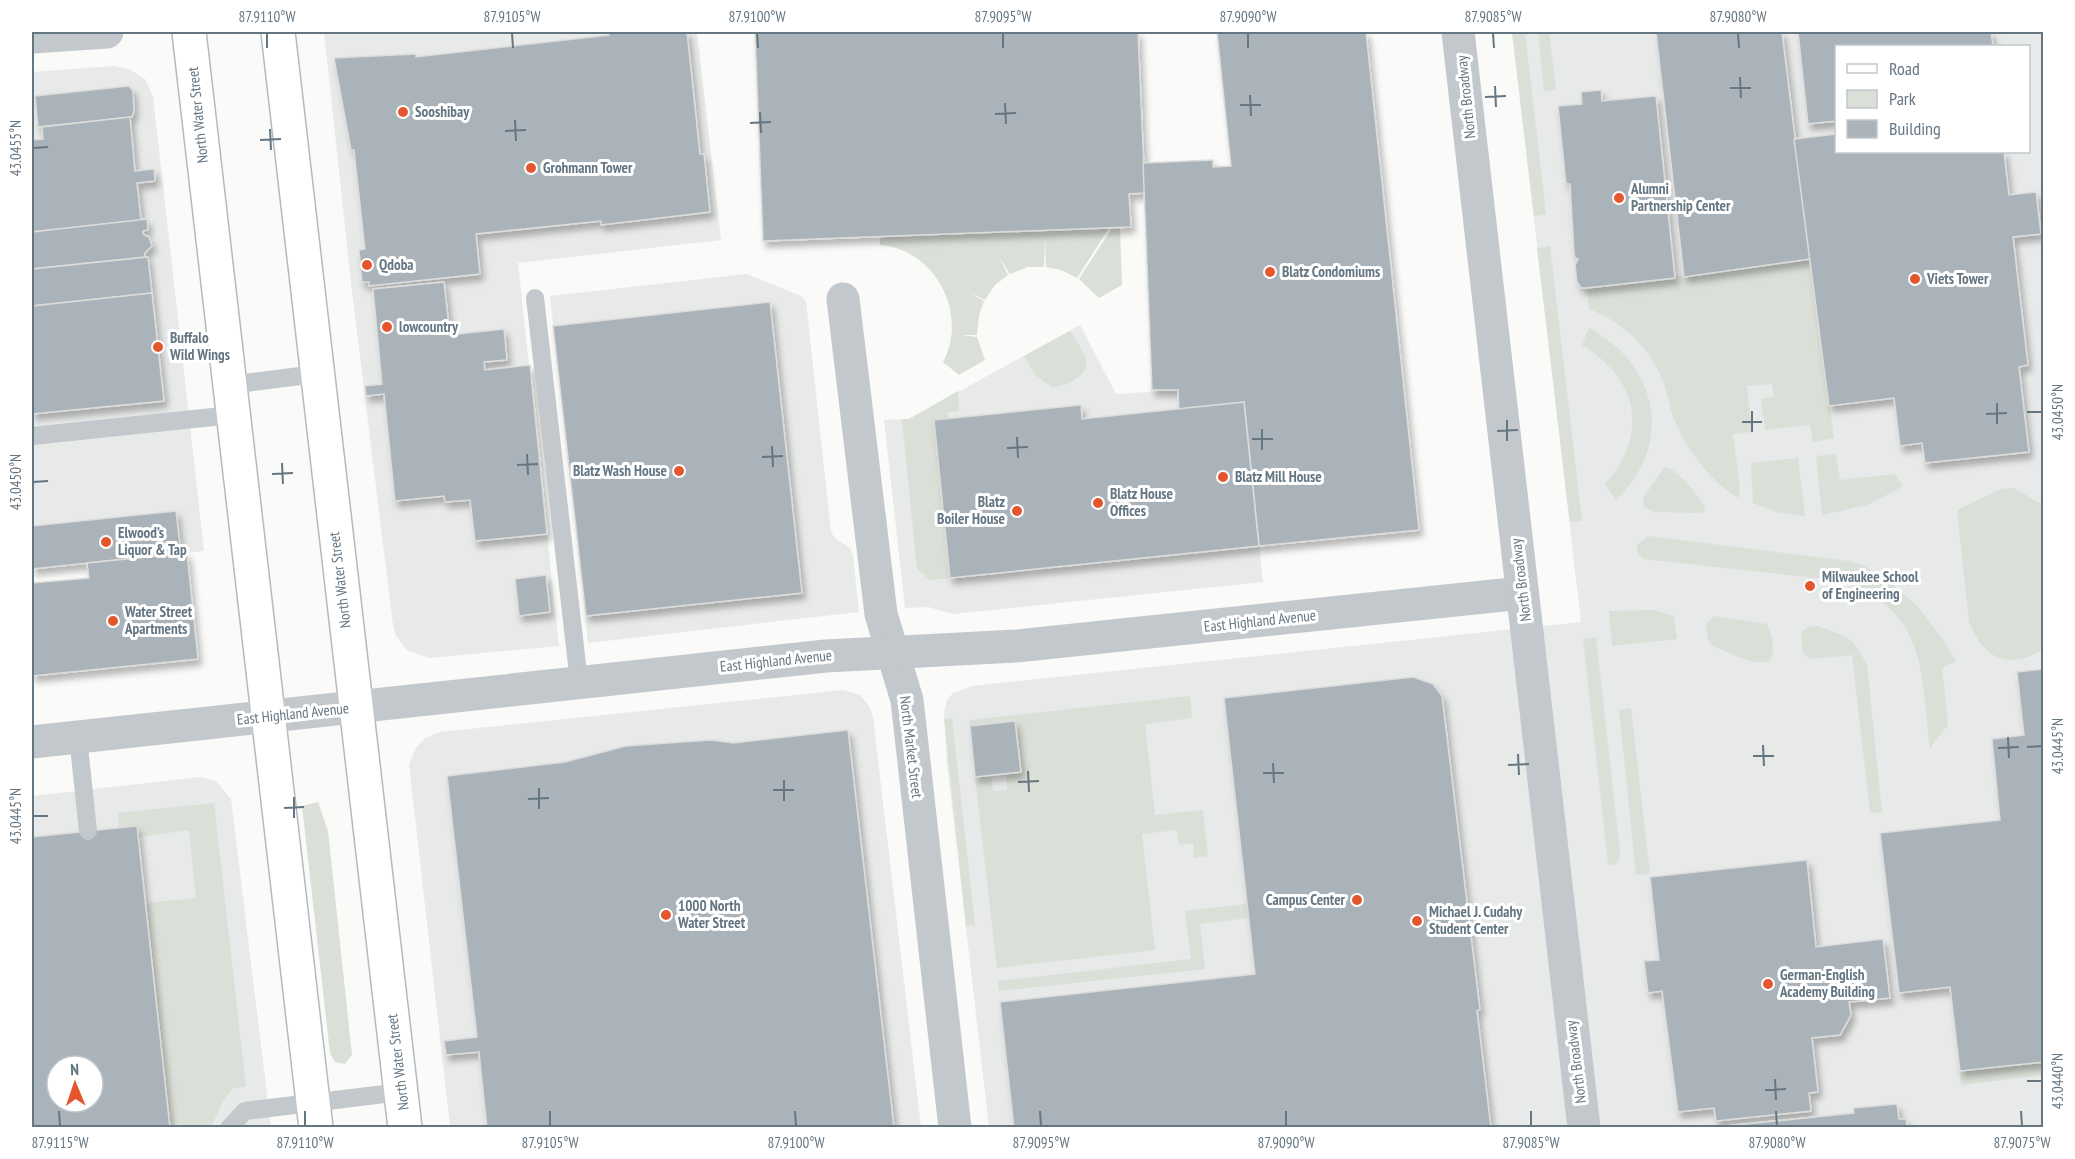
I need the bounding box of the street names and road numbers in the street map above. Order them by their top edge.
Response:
street label: North Broadway [1452,54,1479,140]
street label: North Water Street [183,66,212,164]
street label: North Water Street [324,531,355,629]
street label: North Broadway [1506,537,1535,623]
street label: East Highland Avenue [1203,605,1317,636]
street label: East Highland Avenue [719,645,833,676]
street label: North Market Street [896,695,927,799]
street label: East Highland Avenue [236,698,350,729]
street label: North Water Street [382,1013,413,1111]
street label: North Broadway [1561,1019,1590,1105]

